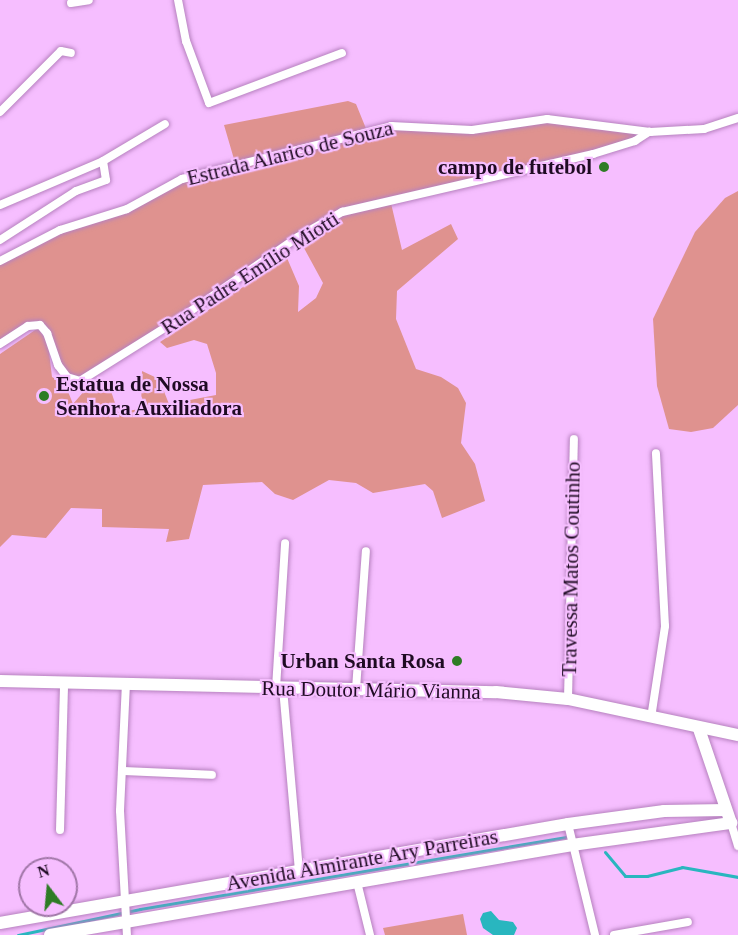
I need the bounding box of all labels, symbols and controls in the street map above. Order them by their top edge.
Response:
street label: Estrada Alarico de Souza [184,115,396,191]
place label: campo de futebol [438,154,592,180]
marker: campo de futebol [597,160,611,174]
street label: Rua Padre Emílio Miotti [156,206,344,340]
place label: Estatua de Nossa Senhora Auxiliadora [56,371,243,421]
marker: Estatua de Nossa Senhora Auxiliadora [37,389,51,403]
street label: Travessa Matos Coutinho [557,461,585,677]
place label: Urban Santa Rosa [280,648,445,674]
marker: Urban Santa Rosa [450,654,464,668]
street label: Rua Doutor Mário Vianna [261,675,481,705]
street label: Avenida Almirante Ary Parreiras [223,823,501,897]
north arrow [18,857,78,917]
text: N [36,861,51,881]

